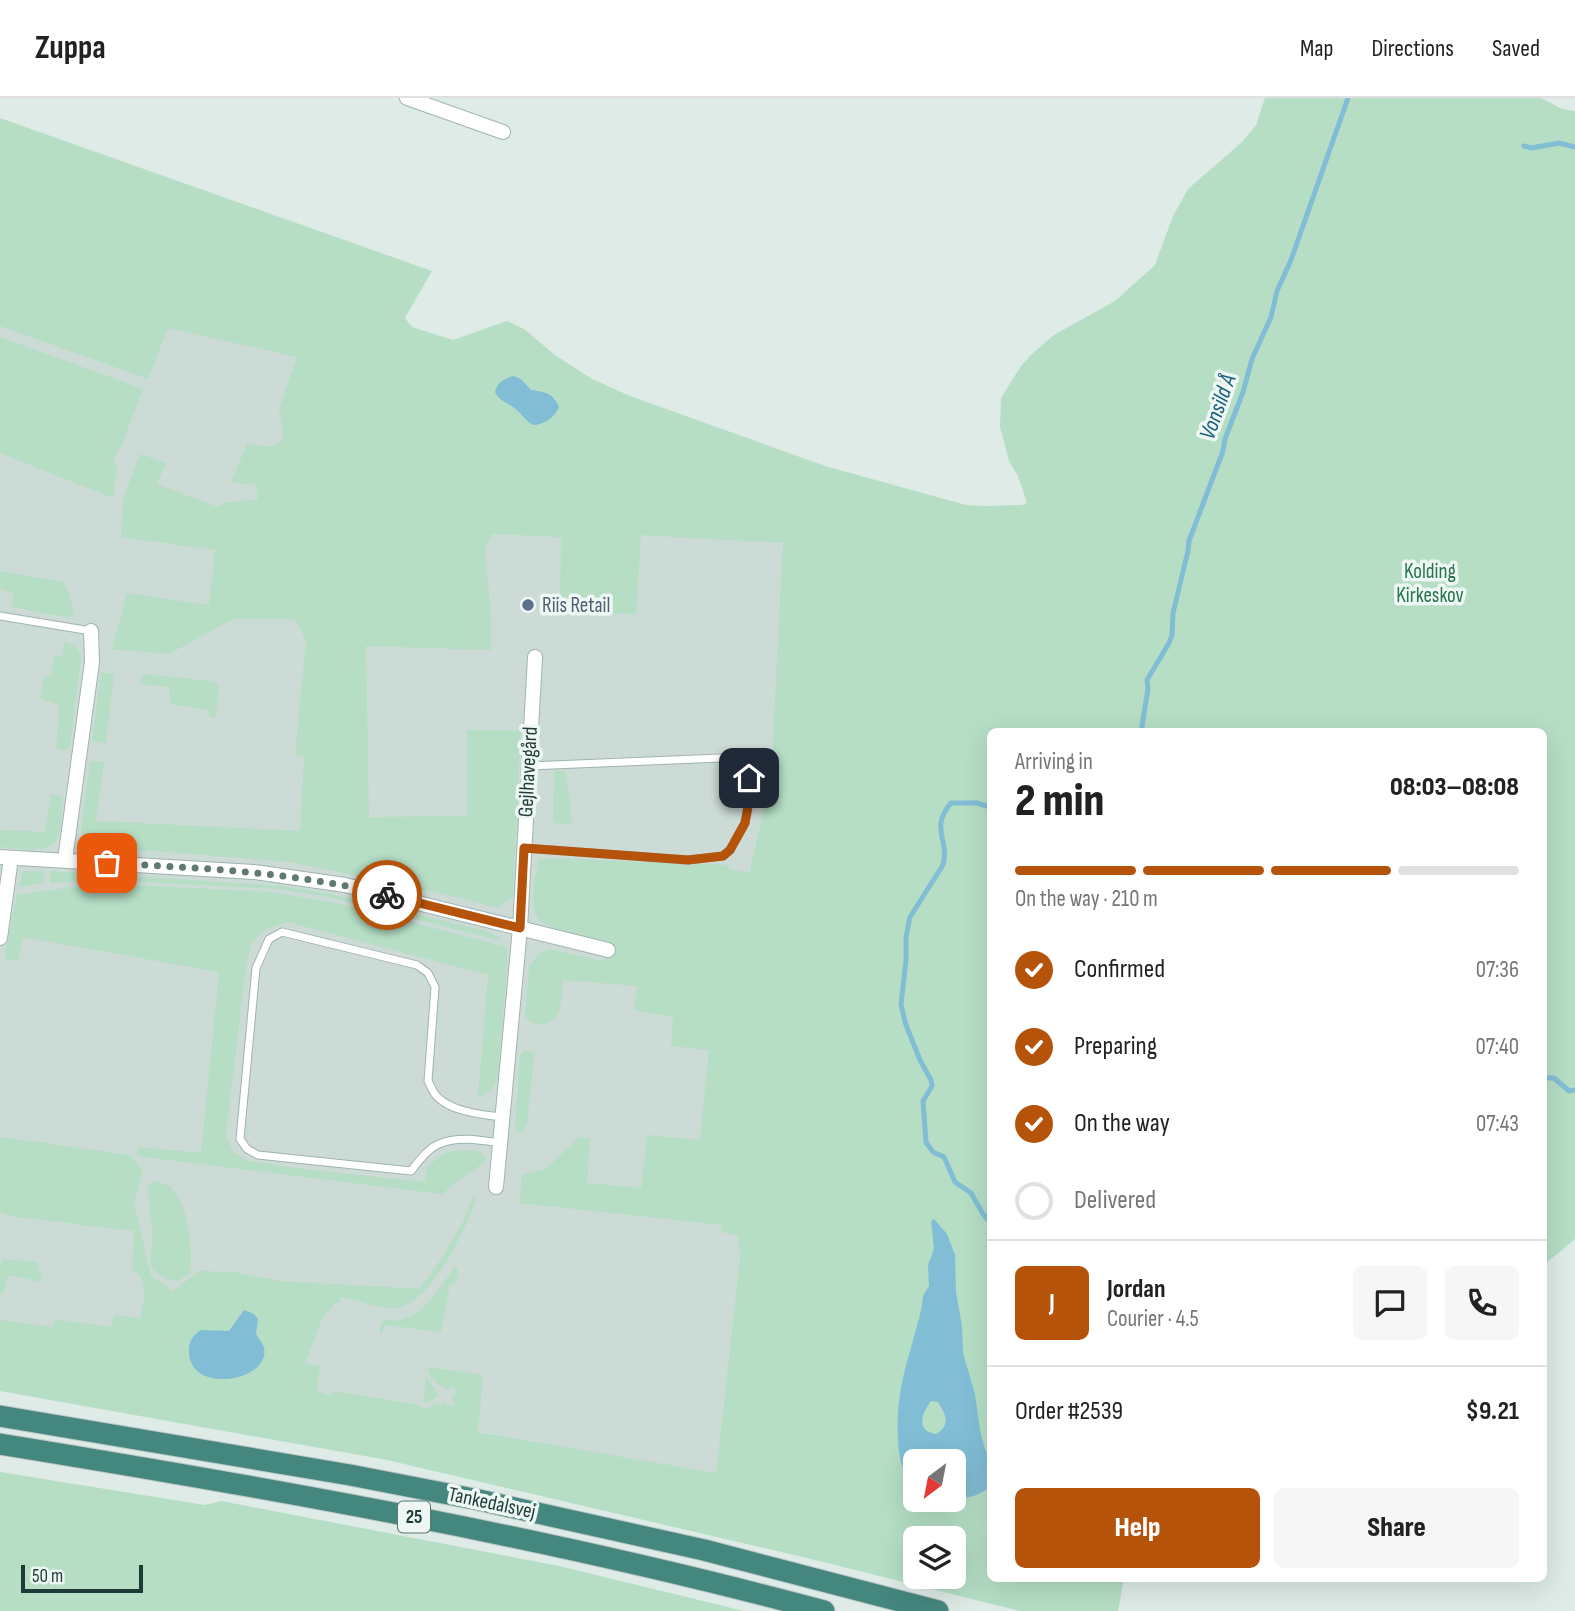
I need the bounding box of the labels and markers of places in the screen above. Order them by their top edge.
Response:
place label: Riis Retail [542,593,610,618]
marker: Riis Retail [520,597,536,613]
pin [719,748,779,808]
pin [77,833,137,893]

